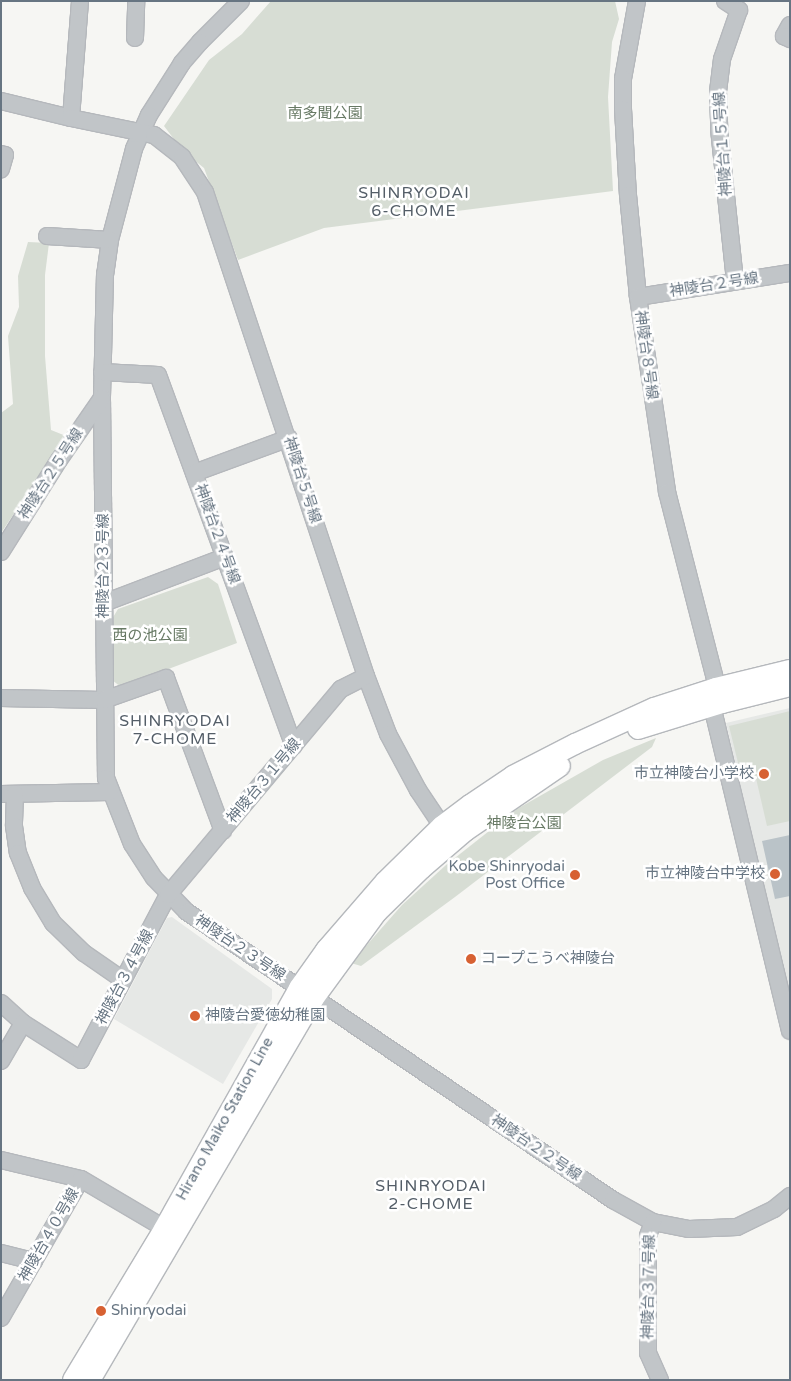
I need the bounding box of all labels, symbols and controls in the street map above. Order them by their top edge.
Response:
street label: 神陵台１５号線 [710,91,736,197]
park label: 南多聞公園 [288,105,362,123]
district label: SHINRYODAI 6-CHOME [357,183,471,221]
street label: 神陵台２号線 [668,269,760,301]
street label: 神陵台８号線 [631,309,661,401]
street label: 神陵台２５号線 [15,425,87,523]
street label: 神陵台５号線 [280,434,324,526]
street label: 神陵台２４号線 [191,482,243,586]
street label: 神陵台２３号線 [95,514,113,618]
park label: 西の池公園 [113,627,187,645]
district label: SHINRYODAI 7-CHOME [118,711,232,749]
street label: 神陵台３１号線 [223,735,305,827]
place label: 市立神陵台小学校 [634,765,754,783]
marker: 市立神陵台小学校 [758,768,770,780]
park label: 神陵台公園 [487,815,561,833]
place label: Kobe Shinryodai Post Office [448,857,565,892]
place label: 市立神陵台中学校 [645,865,765,883]
marker: 市立神陵台中学校 [769,868,781,880]
marker: Kobe Shinryodai Post Office [569,869,581,881]
street label: 神陵台２３号線 [191,911,289,985]
street label: 神陵台３４号線 [92,926,158,1028]
place label: コープこうべ神陵台 [481,950,616,968]
marker: コープこうべ神陵台 [465,953,477,965]
place label: 神陵台愛徳幼稚園 [205,1007,325,1025]
marker: 神陵台愛徳幼稚園 [189,1010,201,1022]
street label: Hirano Maiko Station Line [173,1034,277,1204]
street label: 神陵台２２号線 [487,1111,585,1185]
district label: SHINRYODAI 2-CHOME [374,1176,488,1214]
street label: 神陵台４０号線 [15,1185,83,1285]
street label: 神陵台３７号線 [639,1234,659,1340]
place label: Shinryodai [111,1302,187,1320]
marker: Shinryodai [95,1305,107,1317]

